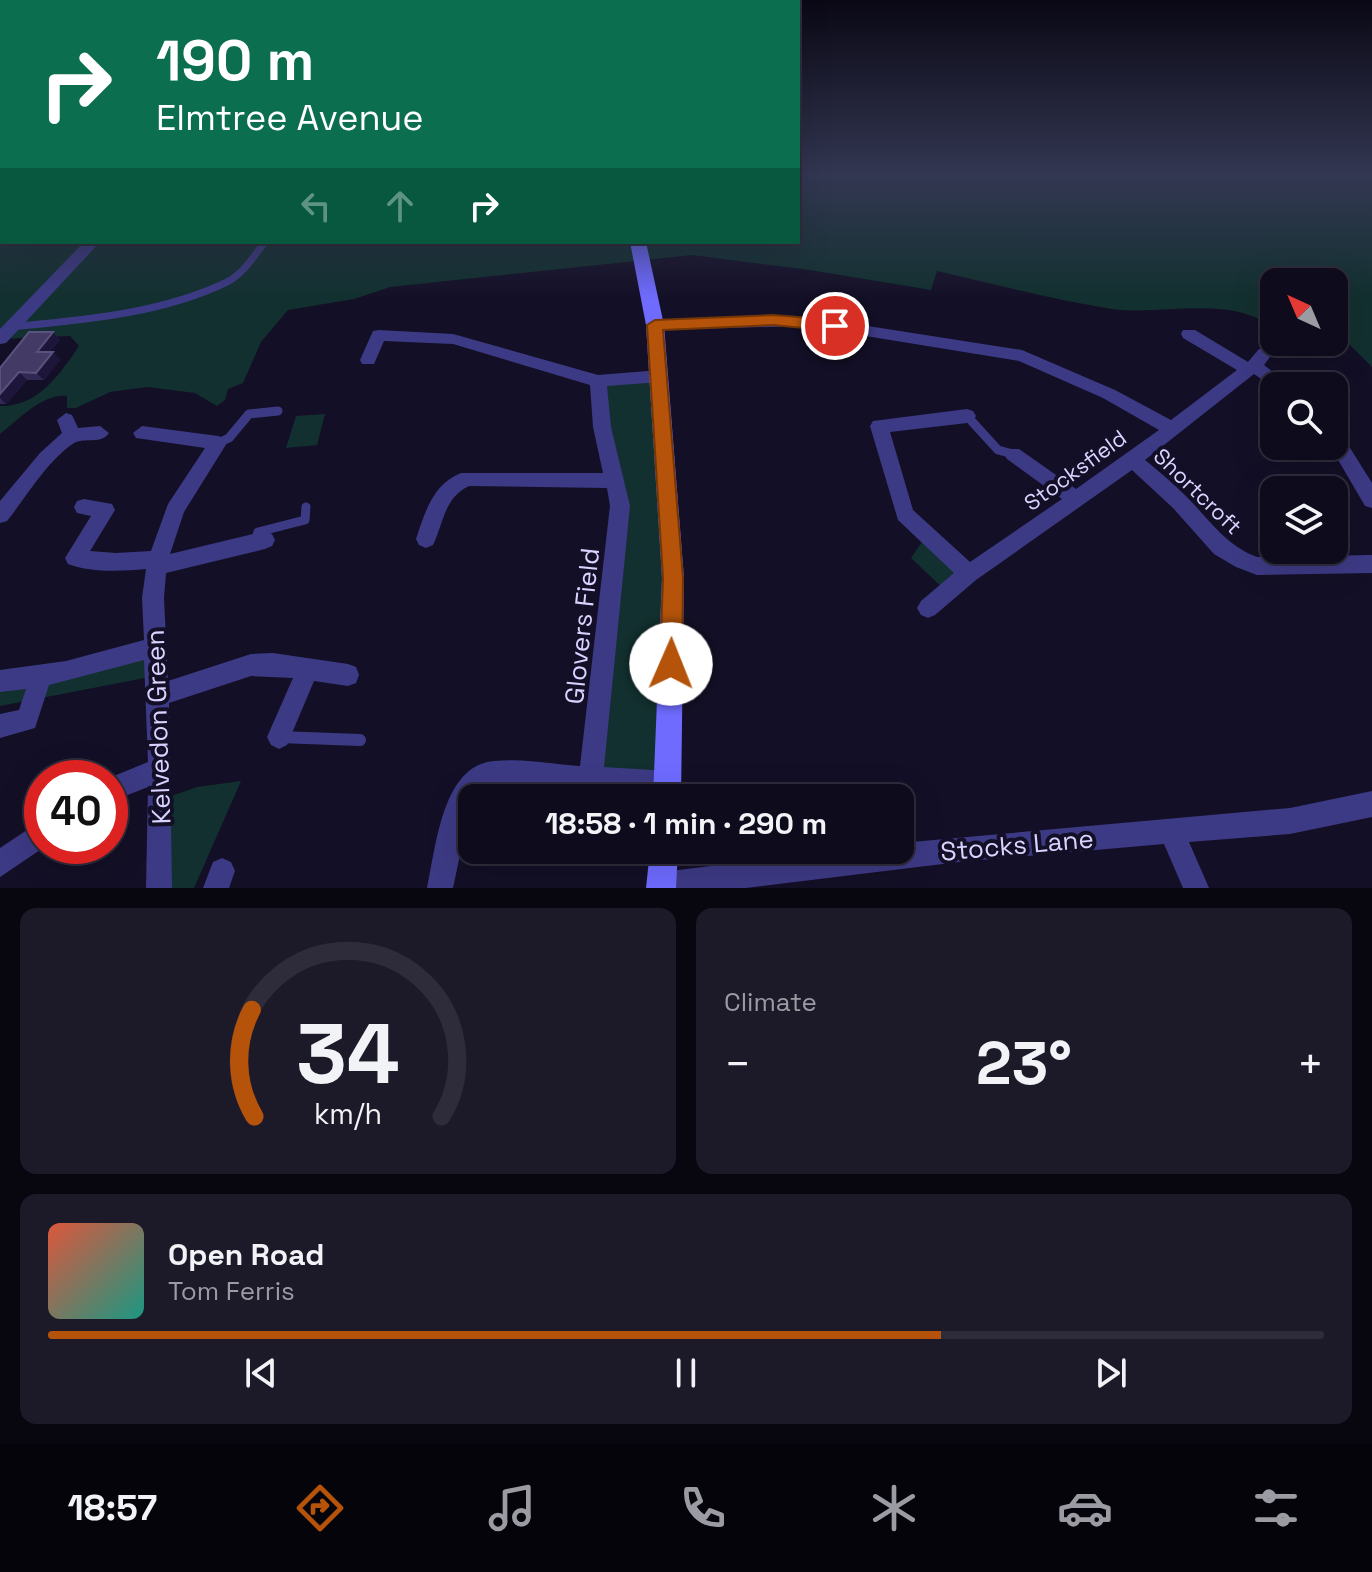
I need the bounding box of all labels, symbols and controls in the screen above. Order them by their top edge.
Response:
text: 190 m [156,25,314,96]
icon: right [24,32,128,136]
text: Elmtree Avenue [156,95,424,141]
icon: left [294,184,338,228]
icon: ahead [378,184,422,228]
icon: right [462,184,506,228]
north arrow [1260,268,1348,356]
map controls [1260,268,1348,564]
pin [801,292,869,360]
icon: arrive [813,304,857,348]
button: search [1260,372,1348,460]
street label: Stocksfield [1018,423,1132,517]
street label: Shortcroft [1148,442,1248,540]
button: layers [1260,476,1348,564]
street label: Glovers Field [557,546,607,706]
position arrow [629,622,713,706]
street label: Kelvedon Green [138,629,178,825]
speed limit sign: 40 [24,760,128,864]
text: 18:58 · 1 min · 290 m [545,804,827,843]
street label: Stocks Lane [939,821,1095,869]
text: Climate [724,985,817,1019]
text: 34 [296,1001,400,1107]
text: 23° [976,1025,1072,1102]
text: − [724,1036,751,1092]
text: + [1297,1036,1324,1092]
text: km/h [314,1096,382,1132]
text: Open Road [168,1235,324,1274]
text: Tom Ferris [168,1274,295,1308]
icon: previous [239,1351,283,1395]
icon: pause [664,1351,708,1395]
icon: next [1089,1351,1133,1395]
icon: directions [292,1480,348,1536]
icon: music [484,1480,540,1536]
icon: phone [675,1480,731,1536]
icon: climate [866,1480,922,1536]
icon: car [1057,1480,1113,1536]
icon: filters [1248,1480,1304,1536]
text: 18:57 [68,1485,157,1531]

